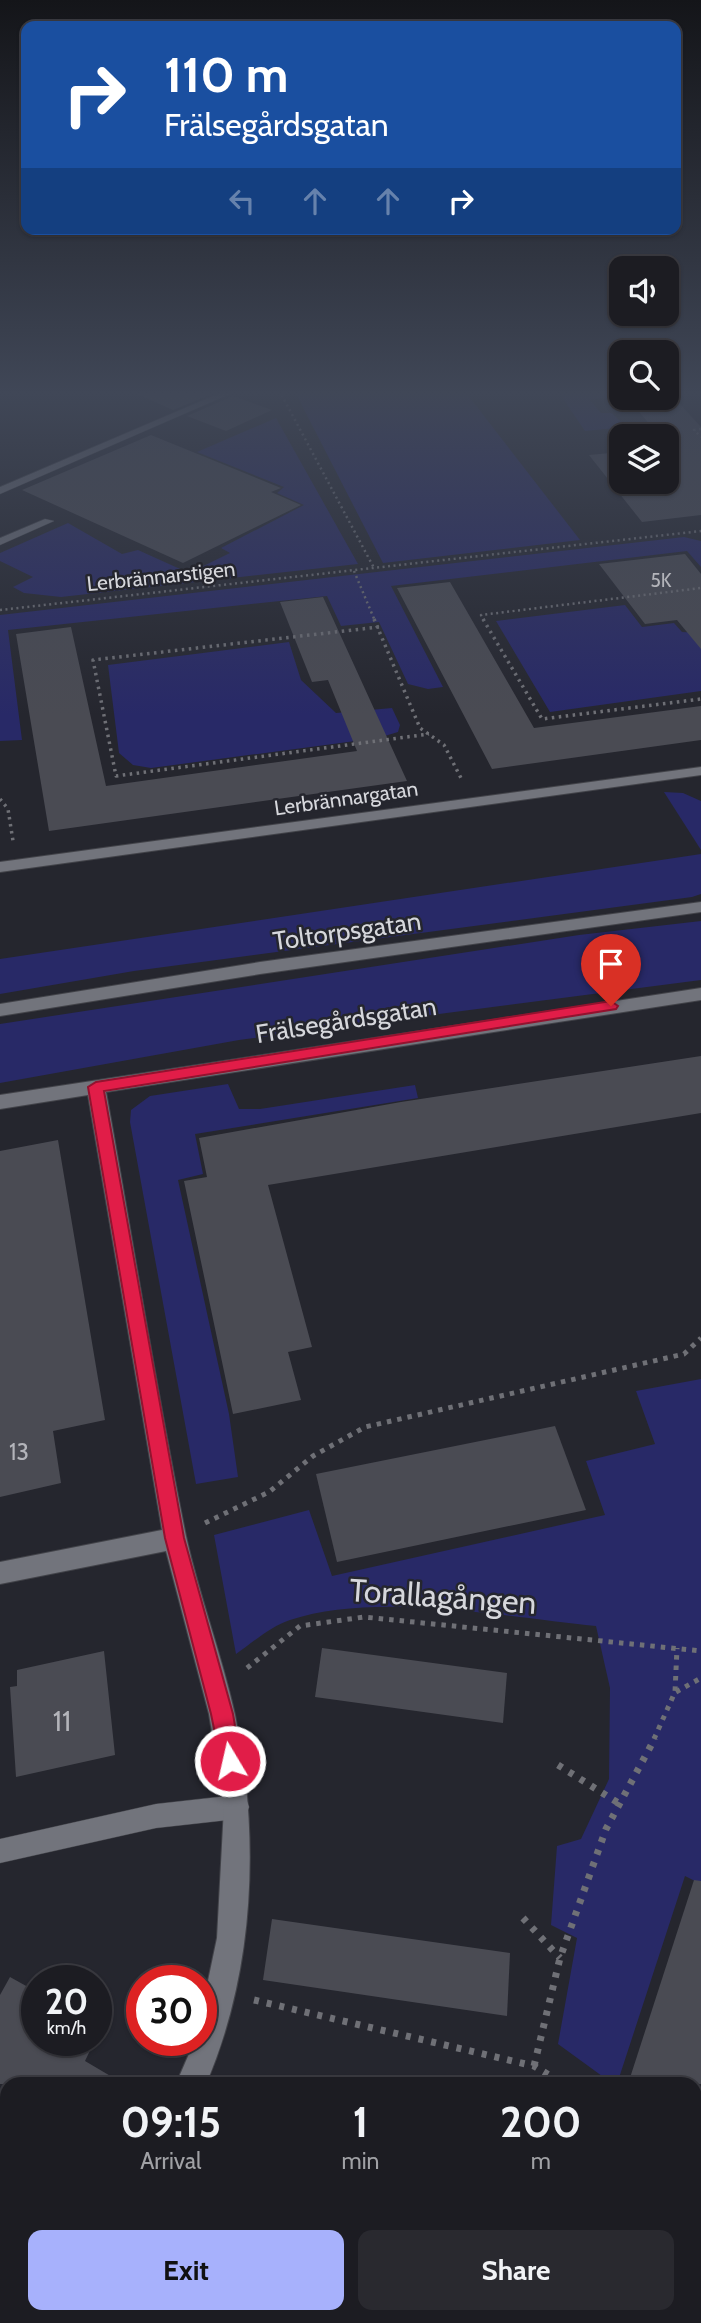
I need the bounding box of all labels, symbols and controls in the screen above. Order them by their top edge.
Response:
text: 110 m [164,45,288,104]
icon: right [49,49,140,140]
text: Frälsegårdsgatan [164,105,389,144]
icon: left [223,182,261,220]
icon: ahead [296,182,334,220]
icon: ahead [369,182,407,220]
icon: right [442,182,480,220]
map controls [609,256,679,494]
button: sound [609,256,679,326]
button: search [609,340,679,410]
button: layers [609,424,679,494]
street label: Lerbrännarstigen [85,556,237,596]
house number: 5K [650,569,672,592]
street label: Lerbrännargatan [272,776,420,820]
street label: Toltorpsgatan [271,905,423,957]
pin [581,934,641,1006]
icon: arrive [592,945,630,983]
street label: Frälsegårdsgatan [253,990,439,1050]
house number: 13 [9,1438,29,1466]
street label: Torallagången [348,1570,538,1622]
house number: 11 [53,1704,71,1738]
position arrow [193,1724,267,1798]
speed limit sign: 30 [126,1965,217,2056]
text: 20 [45,1980,88,2023]
text: km/h [47,2017,86,2039]
text: 09:15 [120,2096,221,2148]
text: 1 [353,2096,368,2148]
text: 200 [500,2096,581,2148]
text: Arrival [140,2147,201,2175]
text: min [342,2147,379,2175]
text: m [531,2147,551,2175]
button: Exit [28,2230,344,2310]
button: Share [358,2230,674,2310]

